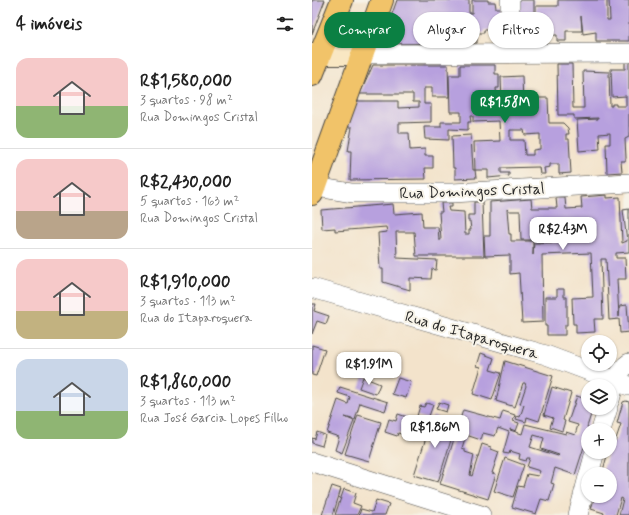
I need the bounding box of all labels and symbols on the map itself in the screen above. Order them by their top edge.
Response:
pin: R$1.58M [468,90,542,124]
street label: Rua Domingos Cristal [399,178,545,205]
pin: R$2.43M [526,217,600,251]
street label: Rua do Itaparoquera [402,306,541,365]
pin: R$1.91M [332,352,406,386]
pin: R$1.86M [398,415,472,449]

